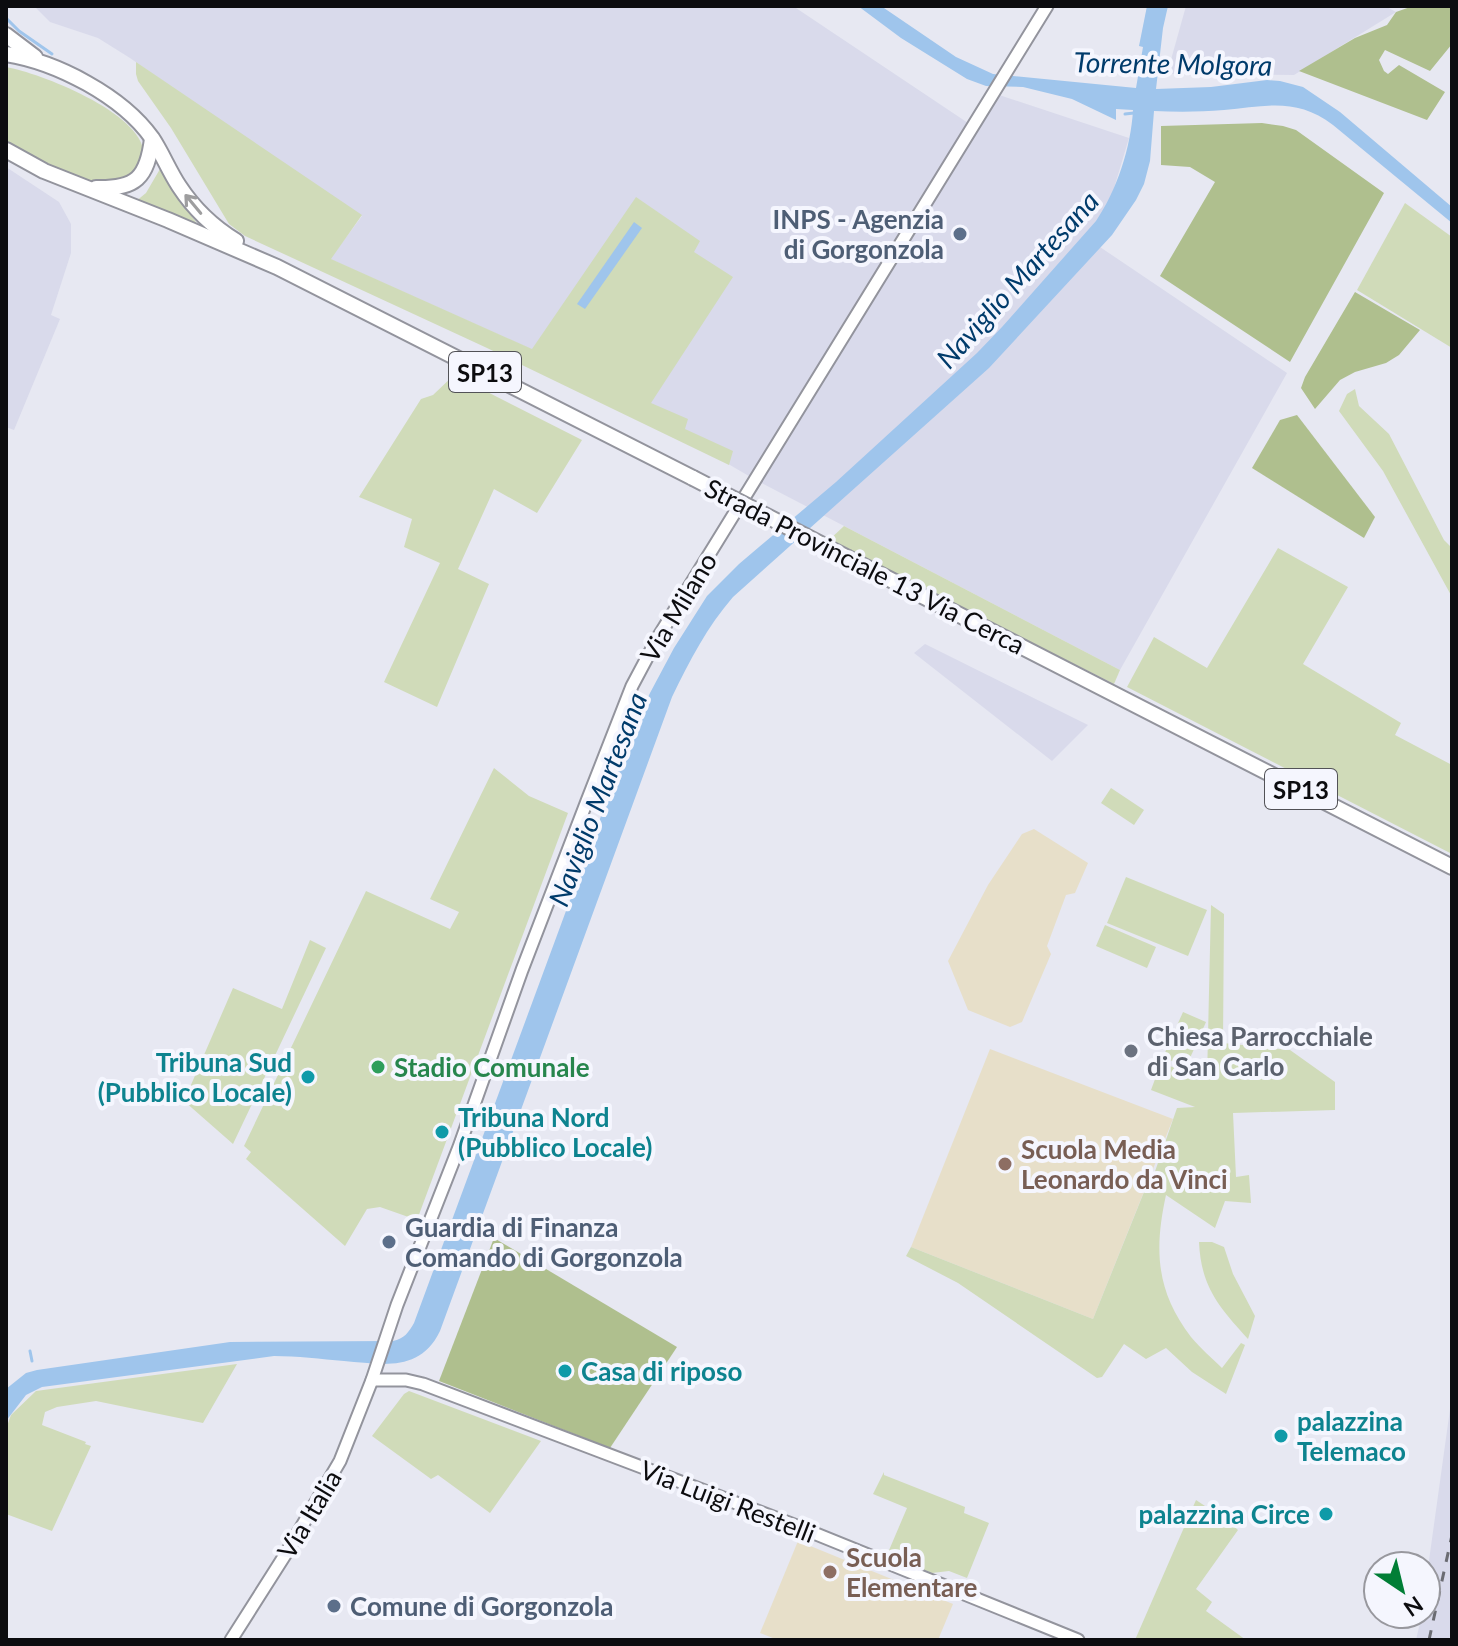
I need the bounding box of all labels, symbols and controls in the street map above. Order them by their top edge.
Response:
water label: Torrente Molgora [1073,44,1273,82]
water label: Naviglio Martesana [929,184,1105,374]
one-way arrow [184,194,202,215]
place label: INPS - Agenzia di Gorgonzola [773,203,944,265]
marker: INPS - Agenzia di Gorgonzola [951,225,969,243]
road number: SP13 [449,352,521,392]
street label: Strada Provinciale 13 Via Cerca [700,471,1030,661]
street label: Via Milano [633,547,723,667]
water label: Naviglio Martesana [541,687,653,911]
road number: SP13 [1265,769,1337,809]
place label: Chiesa Parrocchiale di San Carlo [1147,1020,1373,1082]
marker: Chiesa Parrocchiale di San Carlo [1122,1042,1140,1060]
place label: Tribuna Sud (Pubblico Locale) [98,1046,292,1108]
place label: Stadio Comunale [394,1051,590,1083]
marker: Stadio Comunale [369,1058,387,1076]
marker: Tribuna Sud (Pubblico Locale) [299,1068,317,1086]
place label: Tribuna Nord (Pubblico Locale) [458,1101,652,1163]
marker: Tribuna Nord (Pubblico Locale) [433,1123,451,1141]
place label: Scuola Media Leonardo da Vinci [1021,1133,1228,1195]
marker: Scuola Media Leonardo da Vinci [996,1155,1014,1173]
place label: Guardia di Finanza Comando di Gorgonzola [405,1211,683,1273]
marker: Guardia di Finanza Comando di Gorgonzola [380,1233,398,1251]
place label: Casa di riposo [581,1355,742,1387]
marker: Casa di riposo [556,1362,574,1380]
place label: palazzina Telemaco [1297,1405,1406,1467]
marker: palazzina Telemaco [1272,1427,1290,1445]
street label: Via Luigi Restelli [636,1453,820,1549]
street label: Via Italia [270,1464,348,1564]
place label: palazzina Circe [1138,1498,1310,1530]
marker: palazzina Circe [1317,1505,1335,1523]
place label: Scuola Elementare [846,1541,978,1603]
north arrow [1362,1550,1442,1630]
marker: Scuola Elementare [821,1563,839,1581]
place label: Comune di Gorgonzola [350,1590,613,1622]
text: N [1399,1591,1428,1623]
marker: Comune di Gorgonzola [325,1597,343,1615]

